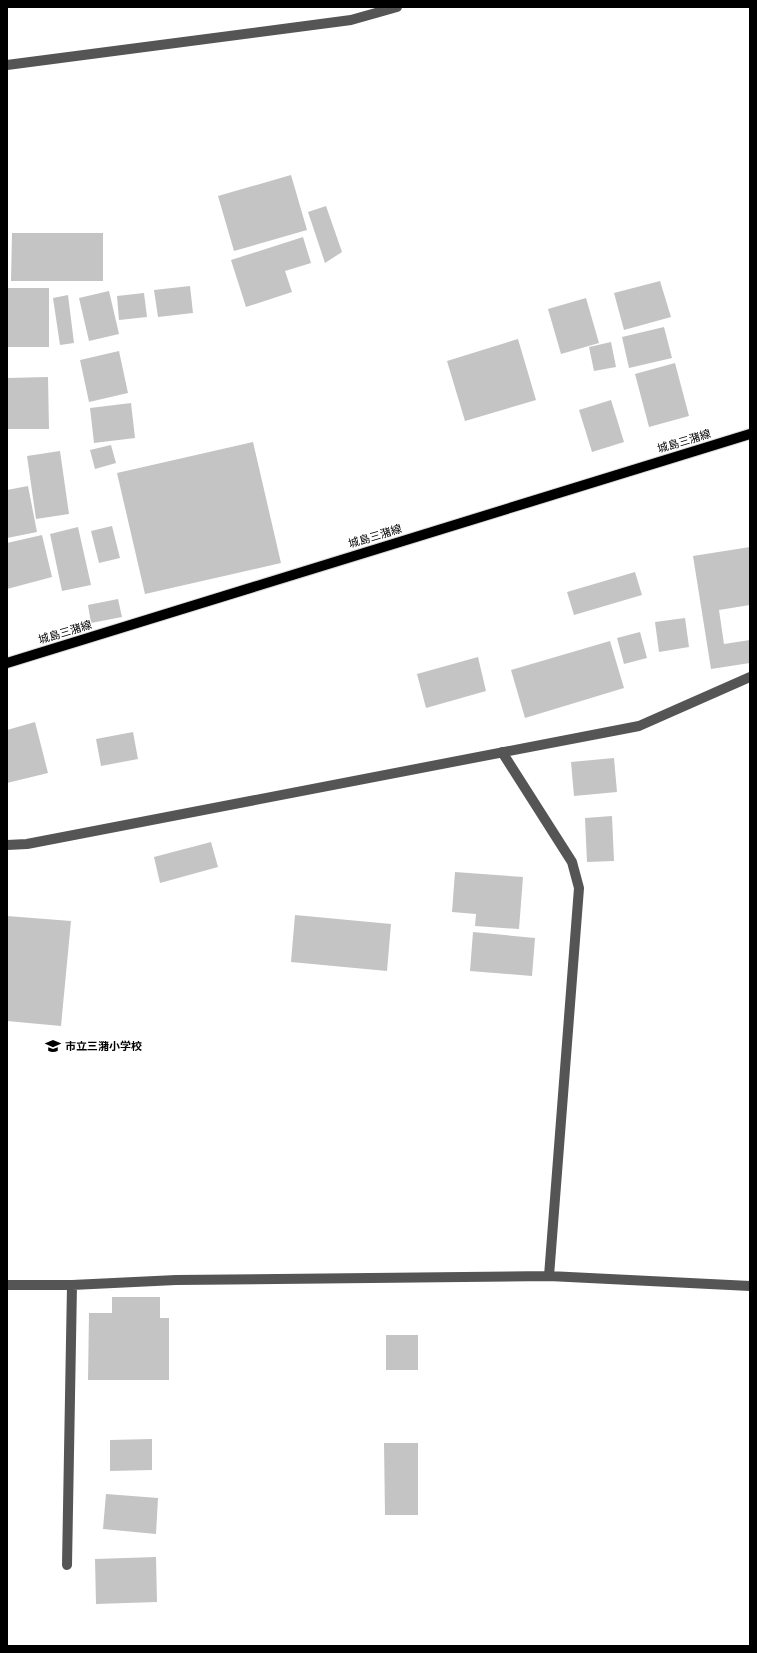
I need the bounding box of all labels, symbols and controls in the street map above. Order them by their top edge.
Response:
street label: 城島三潴線 [656,426,712,456]
street label: 城島三潴線 [347,521,403,551]
street label: 城島三潴線 [37,617,93,647]
school or university icon: 市立三潴小学校 [44,1037,62,1055]
place label: 市立三潴小学校 [65,1039,142,1053]

